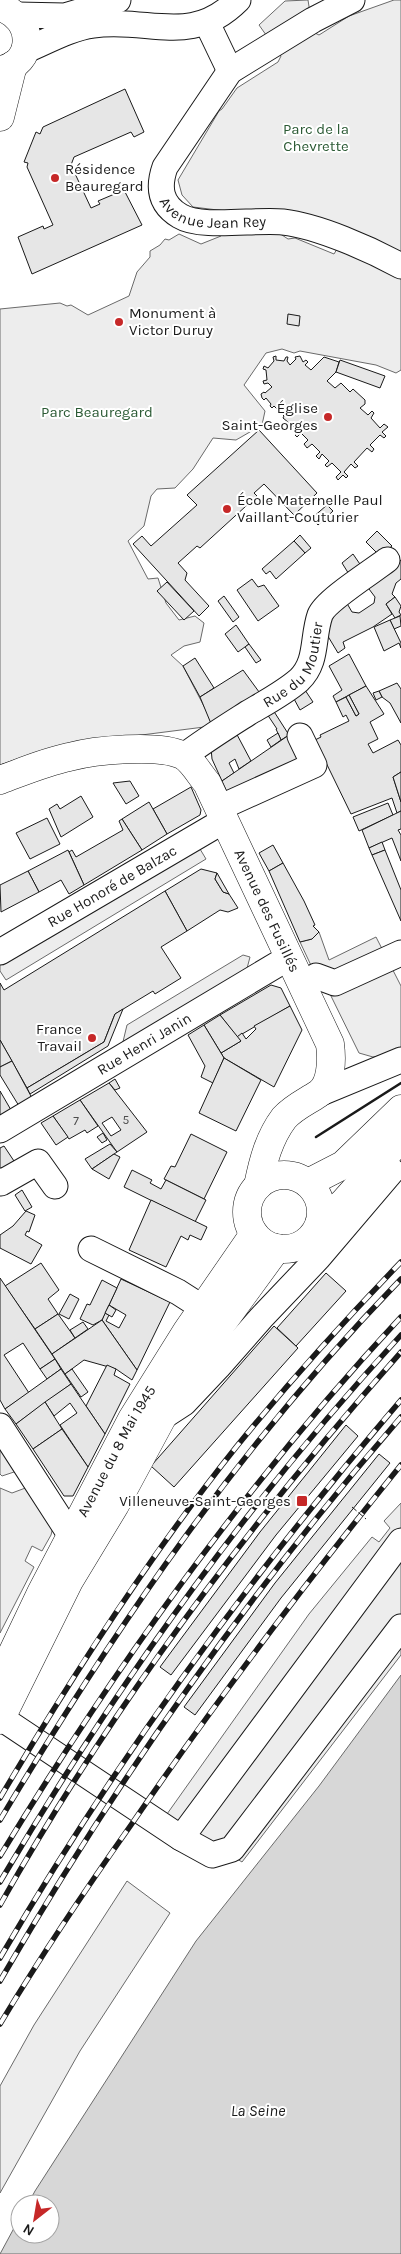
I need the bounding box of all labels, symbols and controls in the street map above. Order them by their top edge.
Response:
park label: Parc de la Chevrette [283,120,349,155]
place label: Résidence Beauregard [65,160,144,195]
marker: Résidence Beauregard [49,172,61,184]
street label: Avenue Jean Rey [156,194,266,232]
place label: Monument à Victor Duruy [129,304,216,339]
marker: Monument à Victor Duruy [113,316,125,328]
place label: Église Saint-Georges [221,399,318,434]
park label: Parc Beauregard [41,403,153,421]
marker: Église Saint-Georges [322,411,334,423]
place label: École Maternelle Paul Vaillant-Couturier [237,491,383,526]
marker: École Maternelle Paul Vaillant-Couturier [221,503,233,515]
street label: Rue du Moutier [260,620,327,711]
street label: Rue Honoré de Balzac [44,841,180,931]
street label: Avenue des Fusillés [230,846,304,975]
street label: Rue Henri Janin [94,1009,195,1079]
place label: France Travail [36,1020,82,1055]
marker: France Travail [86,1032,98,1044]
house number: 5 [123,1113,130,1127]
house number: 7 [73,1114,79,1128]
street label: Avenue du 8 Mai 1945 [73,1382,160,1520]
place label: Villeneuve-Saint-Georges [119,1492,291,1510]
marker: Villeneuve-Saint-Georges [295,1494,309,1508]
water label: La Seine [231,2101,286,2120]
north arrow [10,2194,60,2244]
text: N [20,2220,37,2240]

